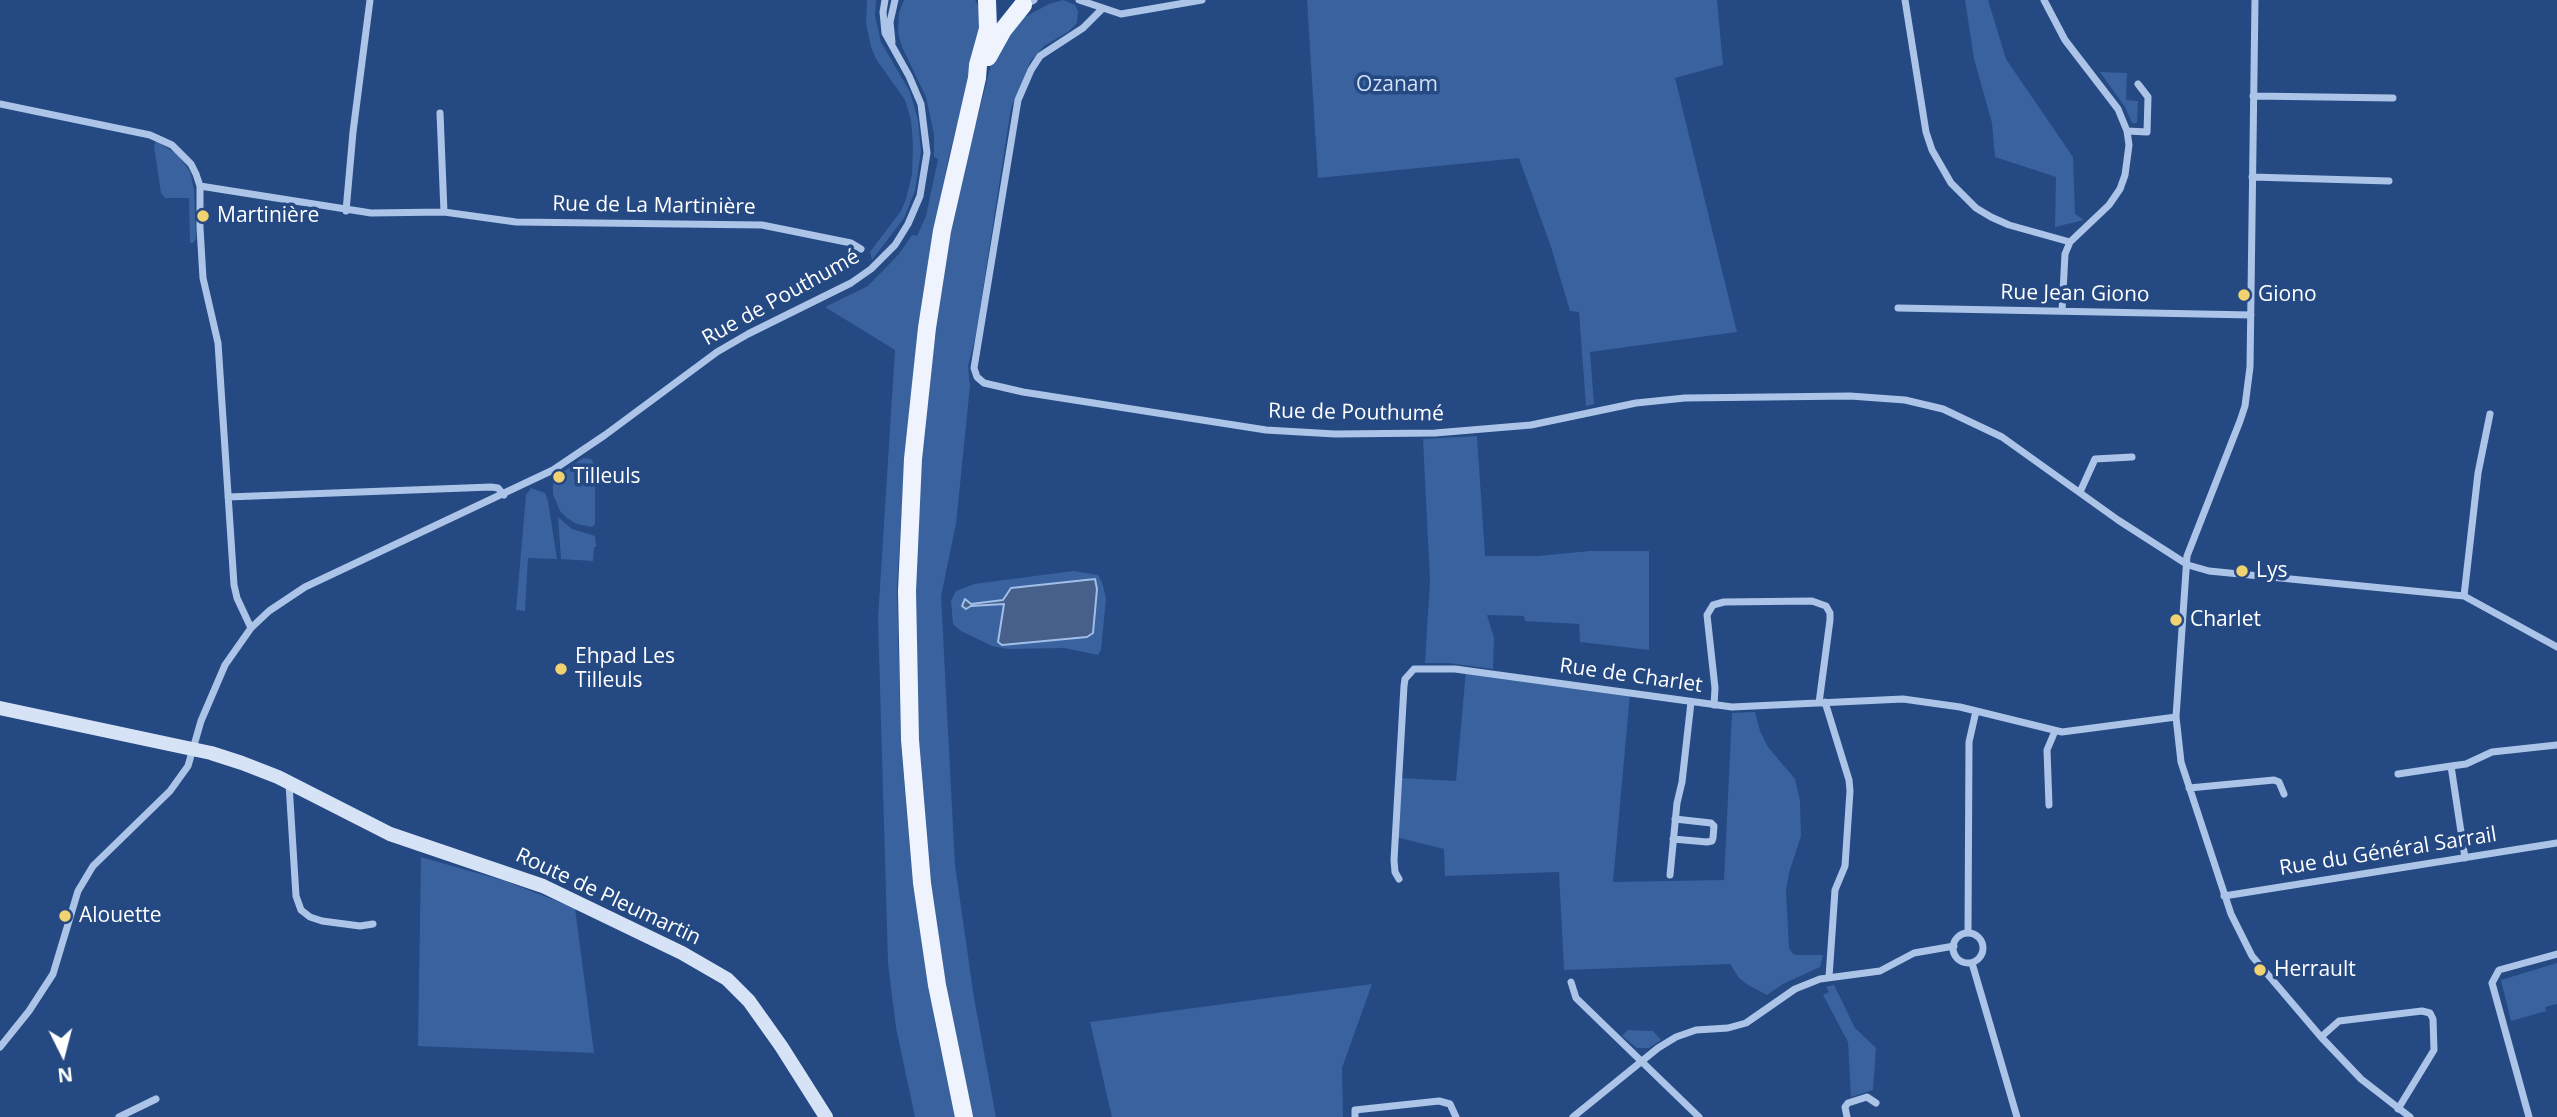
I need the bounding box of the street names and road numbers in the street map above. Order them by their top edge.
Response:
street label: Rue de La Martinière [552,192,756,220]
street label: Rue de Pouthumé [698,244,864,352]
street label: Rue Jean Giono [2000,280,2150,308]
street label: Rue de Pouthumé [1268,399,1444,427]
street label: Rue de Charlet [1558,653,1704,699]
street label: Rue du Général Sarrail [2278,822,2498,882]
street label: Route de Pleumartin [511,843,705,951]

